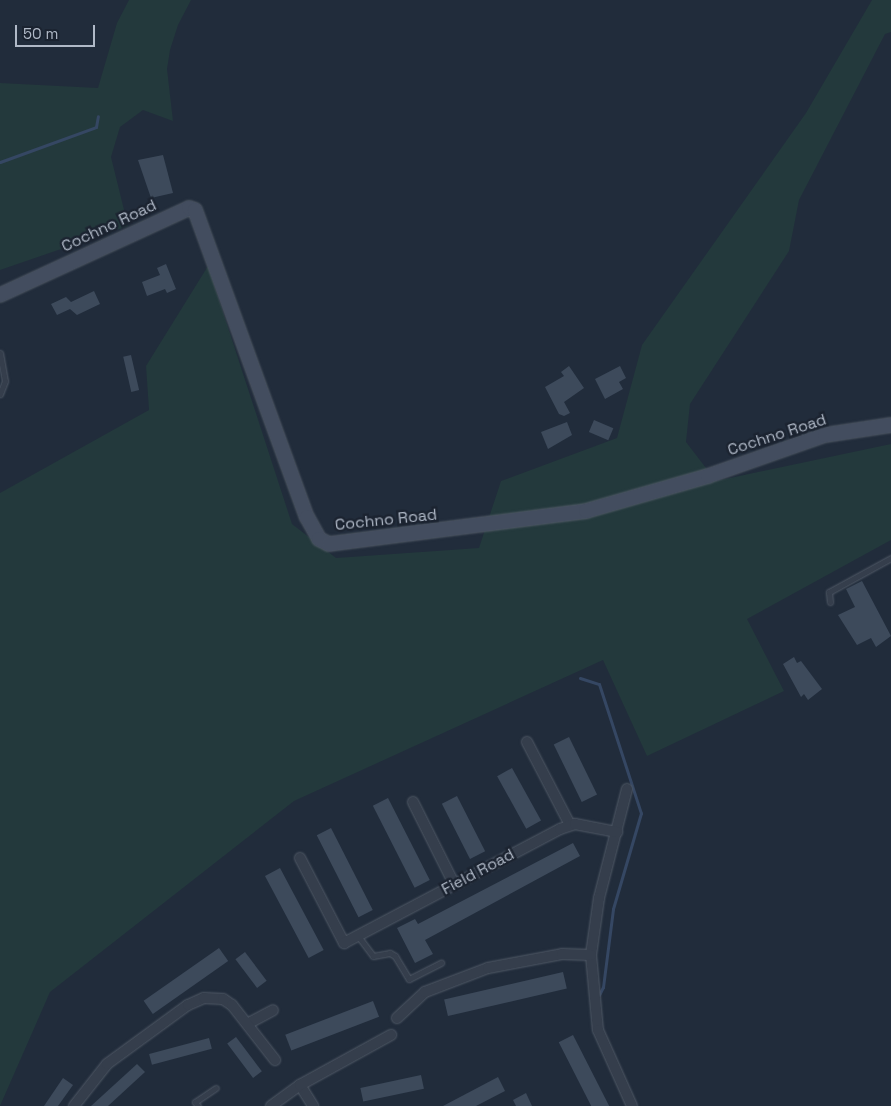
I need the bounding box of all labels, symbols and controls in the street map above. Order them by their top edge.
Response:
scale bar [18,15,98,47]
text: 50 m [23,24,58,43]
street label: Cochno Road [58,196,160,256]
street label: Cochno Road [725,410,829,460]
street label: Cochno Road [334,505,438,535]
street label: Field Road [438,845,518,899]

